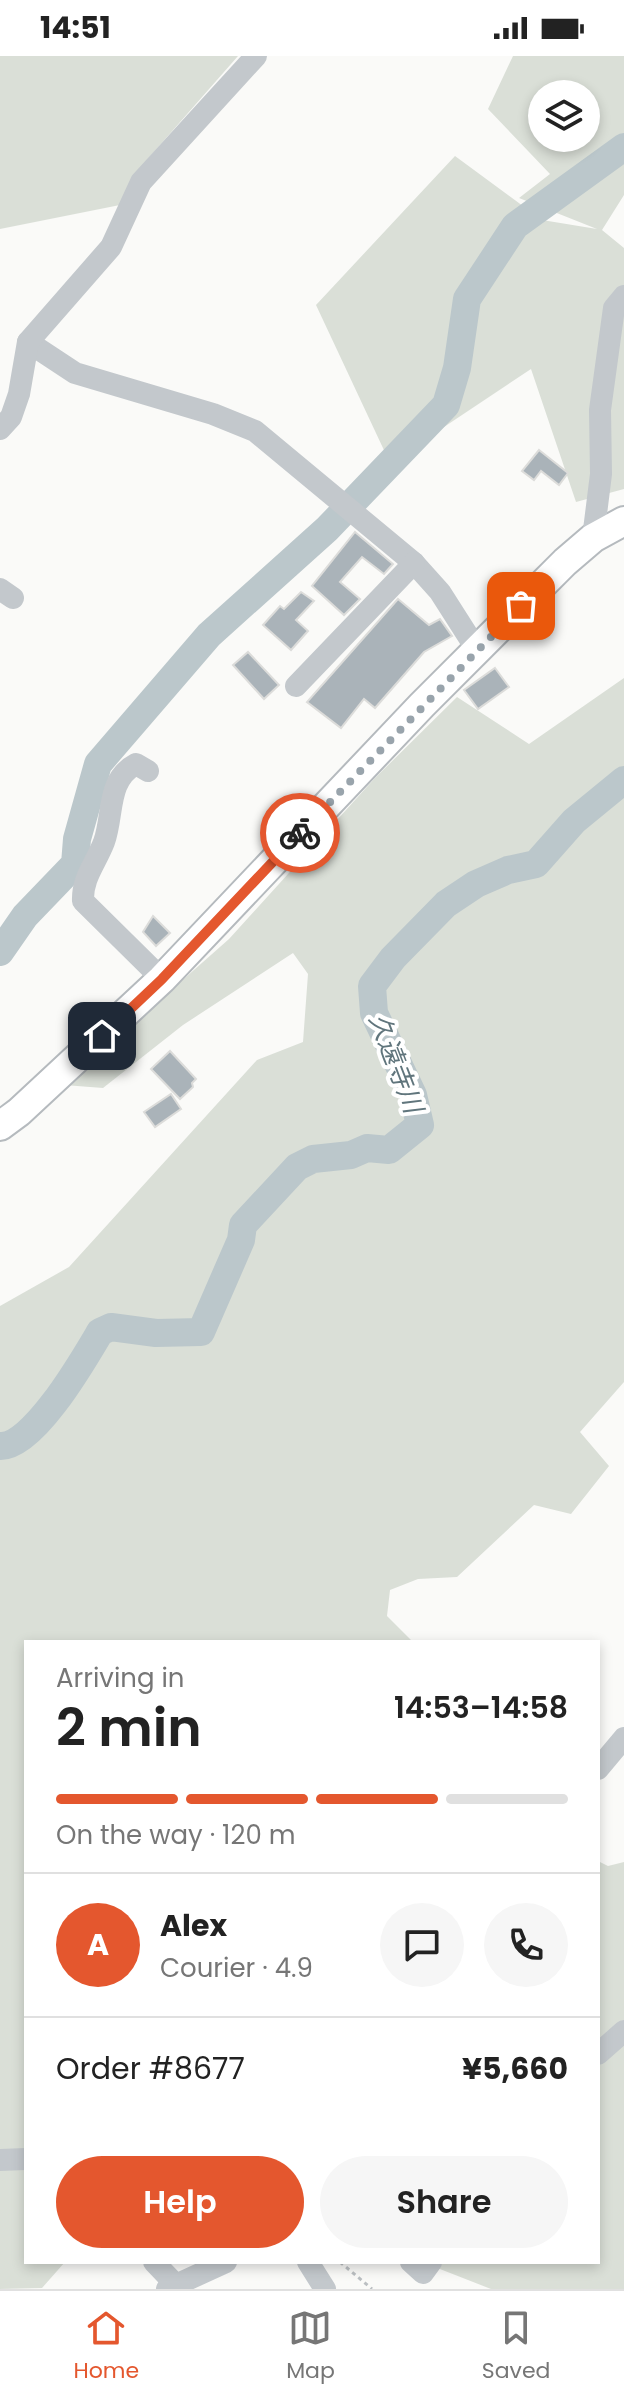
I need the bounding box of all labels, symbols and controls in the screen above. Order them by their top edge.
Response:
text: 14:51 [40,6,111,49]
map controls [528,80,600,152]
button: layers [528,80,600,152]
pin [487,572,555,640]
icon: bag [499,584,543,628]
courier [260,793,340,873]
icon: bike [278,811,322,855]
pin [68,1002,136,1070]
water label: 久遠寺川 [361,1008,433,1121]
icon: home [80,1014,124,1058]
text: Arriving in [56,1660,185,1696]
text: 14:53–14:58 [394,1686,568,1729]
text: 2 min [56,1691,202,1764]
text: On the way · 120 m [56,1817,295,1853]
button: chat [380,1903,464,1987]
button: phone [484,1903,568,1987]
text: Alex [160,1904,227,1947]
text: A [87,1923,109,1966]
text: Courier · 4.9 [160,1950,313,1986]
text: Order #8677 [56,2047,245,2090]
text: ¥5,660 [462,2047,568,2090]
button: Help [56,2156,304,2248]
button: Share [320,2156,568,2248]
tab: Home [74,2306,139,2387]
tab: Map [286,2306,335,2387]
tab: Saved [482,2306,550,2387]

